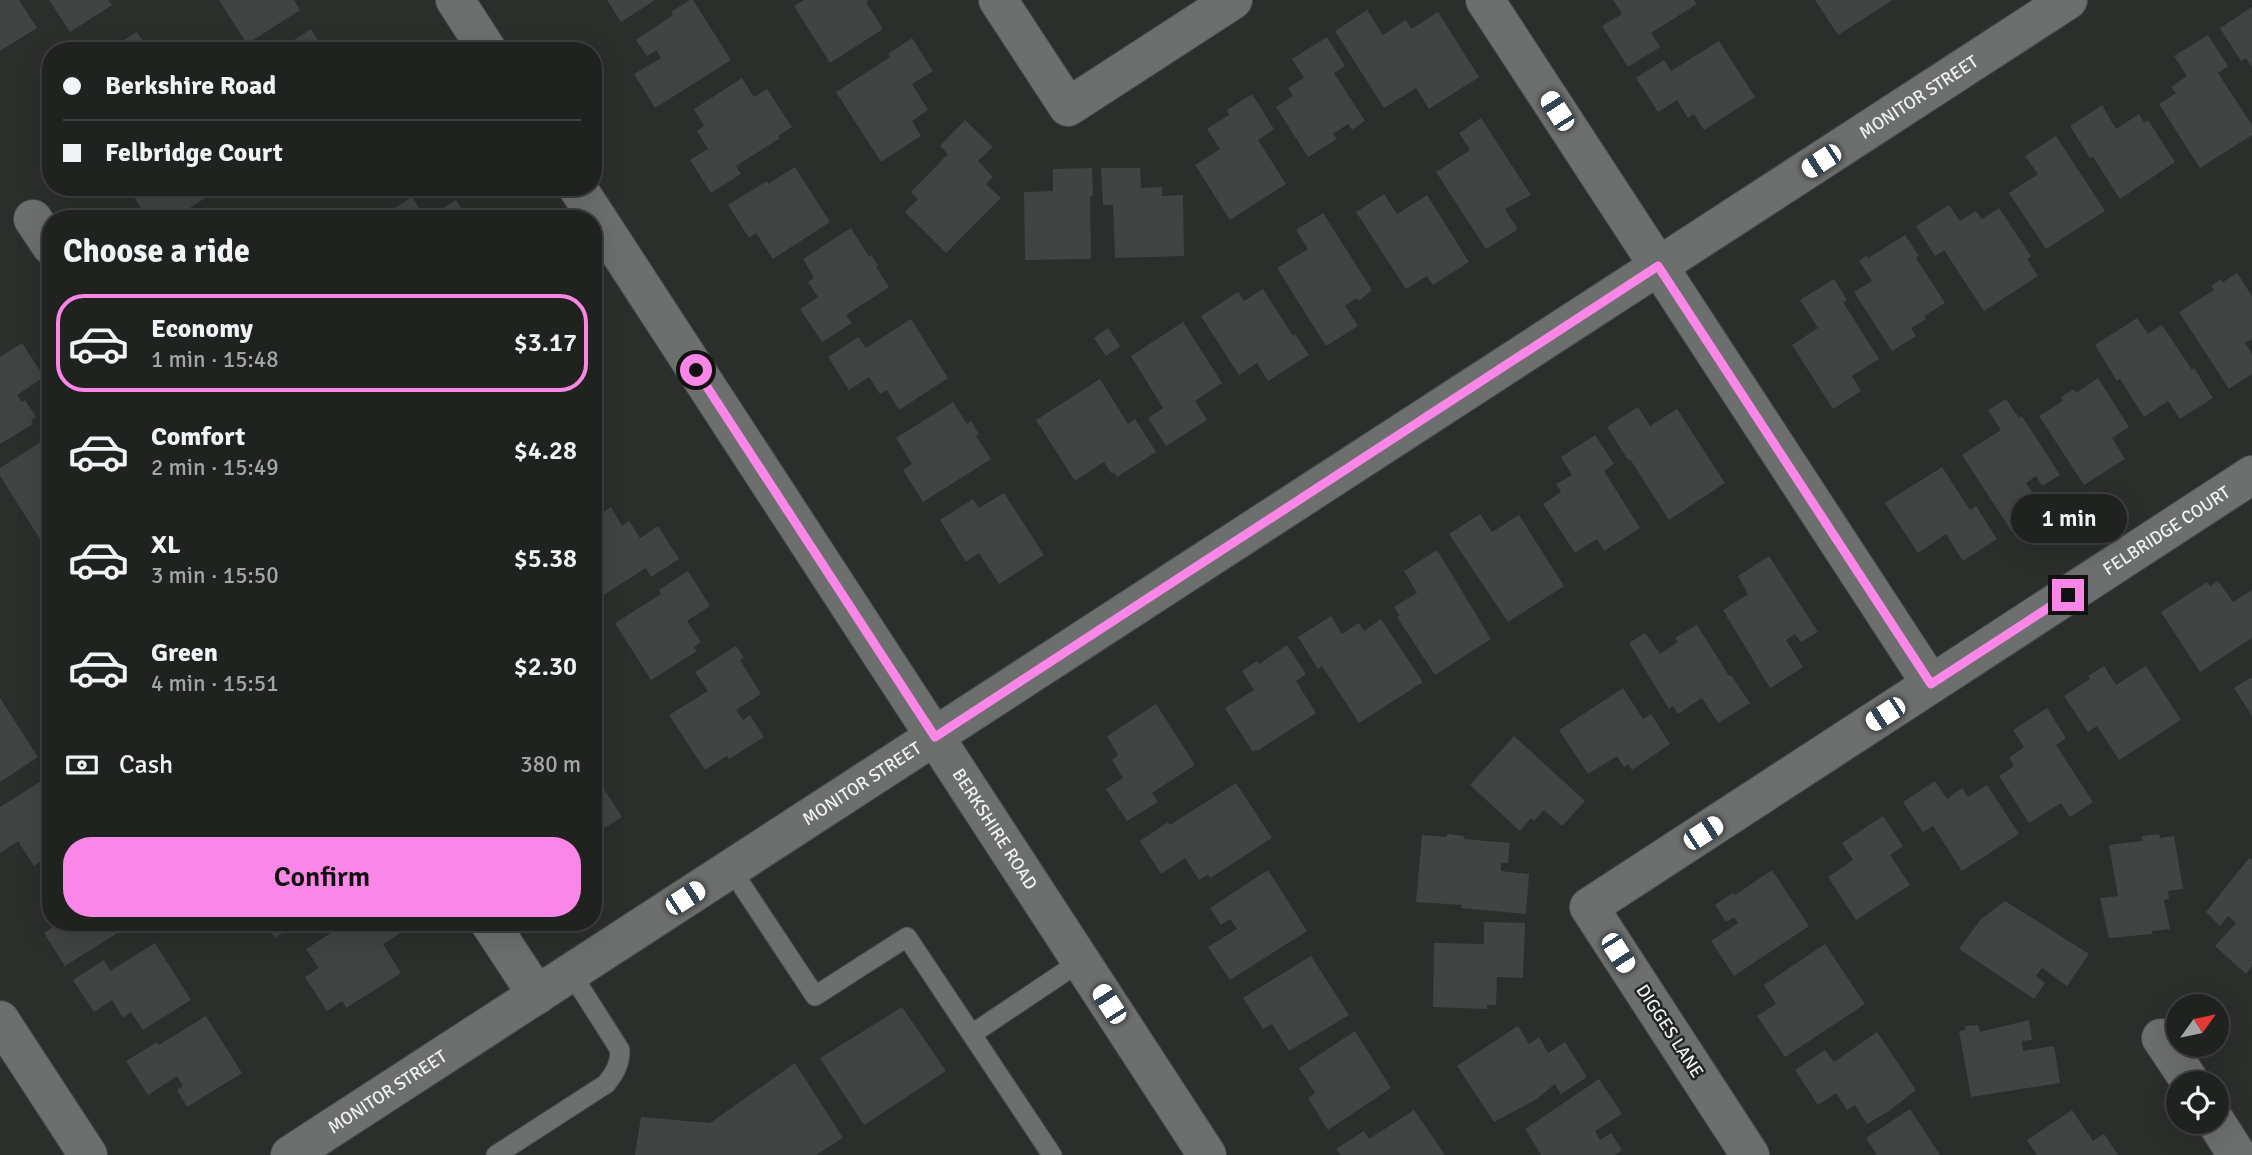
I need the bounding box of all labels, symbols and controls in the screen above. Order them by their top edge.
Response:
street label: MONITOR STREET [1855,50,1982,144]
text: Berkshire Road [105,70,276,102]
car [1537,88,1578,134]
text: Felbridge Court [105,137,283,169]
car [1798,141,1845,181]
text: Choose a ride [63,232,250,271]
icon: car [67,312,130,375]
text: Economy [151,313,253,345]
text: $3.17 [514,327,577,359]
text: 1 min · 15:48 [151,345,279,374]
route start [680,354,712,386]
icon: car [67,420,130,483]
text: Comfort [151,421,245,453]
text: $4.28 [514,435,577,467]
text: 2 min · 15:49 [151,453,279,482]
street label: FELBRIDGE COURT [2099,481,2234,580]
callout: 1 min [2010,494,2126,542]
text: 1 min [2041,504,2097,533]
icon: car [67,528,130,591]
text: XL [151,529,181,561]
text: $5.38 [514,543,577,575]
text: 3 min · 15:50 [151,561,279,590]
route end [2052,579,2084,611]
icon: car [67,636,130,699]
text: Green [151,637,218,669]
text: $2.30 [514,651,577,683]
text: 4 min · 15:51 [151,669,279,698]
car [1862,694,1909,734]
street label: MONITOR STREET [798,737,926,830]
icon: cash [63,746,101,784]
text: Cash [119,749,173,781]
text: 380 m [520,750,581,779]
street label: BERKSHIRE ROAD [947,764,1042,894]
car [1680,813,1727,853]
button: Confirm [63,837,581,917]
car [662,878,709,918]
car [1598,930,1639,976]
street label: DIGGES LANE [1632,980,1708,1082]
car [1089,981,1130,1027]
north arrow [2166,994,2230,1057]
map controls [2166,994,2229,1134]
street label: MONITOR STREET [324,1045,451,1138]
button: locate [2166,1071,2229,1134]

